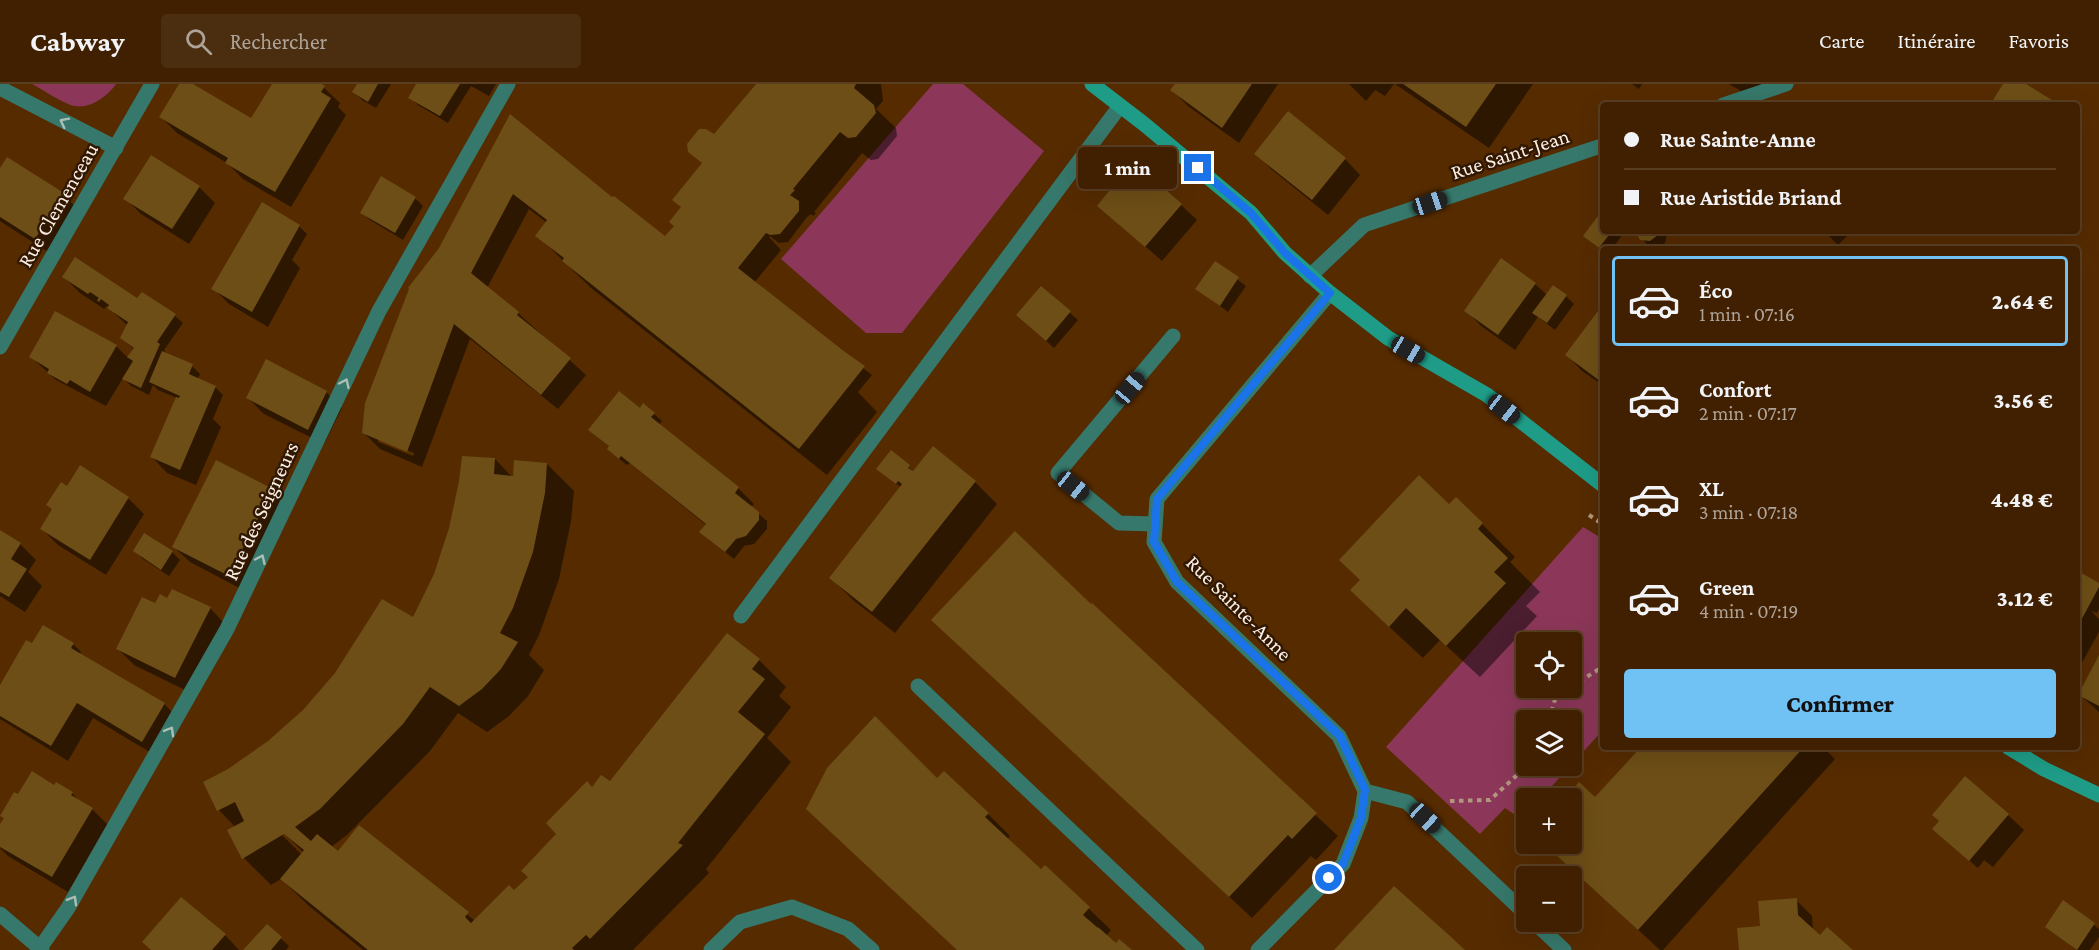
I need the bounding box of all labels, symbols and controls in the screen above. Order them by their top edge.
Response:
search box [161,14,581,68]
icon: search [182,25,215,58]
text: Cabway [30,26,125,57]
text: Rechercher [230,29,327,54]
text: Carte [1819,29,1865,53]
text: Itinéraire [1898,29,1975,53]
text: Favoris [2008,29,2069,53]
one-way arrow [59,117,70,129]
street label: Rue Saint-Jean [1448,124,1572,184]
text: Rue Sainte-Anne [1660,127,1816,152]
street label: Rue Clemenceau [13,139,103,271]
callout: 1 min [1078,147,1177,189]
route end [1184,154,1211,181]
text: 1 min [1104,157,1151,179]
text: Rue Aristide Briand [1660,185,1842,210]
car [1410,189,1450,217]
icon: car [1627,274,1681,328]
text: Éco [1699,278,1733,303]
text: 2.64 € [1992,289,2053,314]
text: 1 min · 07:16 [1699,303,1795,325]
car [1388,333,1428,367]
car [1112,368,1148,408]
icon: car [1627,373,1681,427]
text: Confort [1699,377,1772,402]
one-way arrow [337,378,349,389]
text: 3.56 € [1993,388,2053,413]
car [1484,391,1524,427]
text: 2 min · 07:17 [1699,402,1797,424]
street label: Rue des Seigneurs [218,438,304,584]
car [1053,468,1093,504]
icon: car [1627,472,1681,526]
text: XL [1699,476,1724,501]
text: 4.48 € [1990,487,2053,512]
text: 3 min · 07:18 [1699,501,1798,523]
street label: Rue Sainte-Anne [1181,550,1297,666]
one-way arrow [254,554,266,565]
icon: car [1627,571,1681,625]
text: Green [1699,575,1755,600]
text: 3.12 € [1997,586,2053,611]
text: 4 min · 07:19 [1699,600,1798,622]
map controls [1516,632,1582,932]
button: locate [1516,632,1582,698]
button: Confirmer [1624,669,2056,738]
button: layers [1516,710,1582,776]
one-way arrow [162,727,174,737]
button: + [1516,788,1582,854]
car [1406,799,1444,837]
route start [1315,864,1342,891]
button: − [1516,866,1582,932]
one-way arrow [65,896,77,906]

